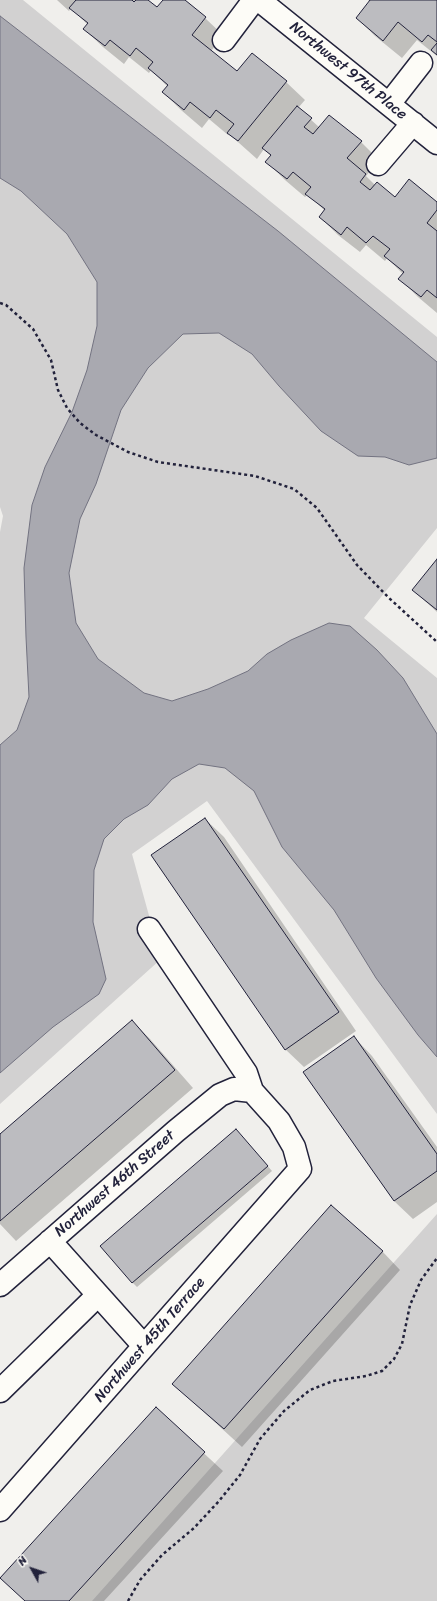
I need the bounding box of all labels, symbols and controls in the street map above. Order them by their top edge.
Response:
street label: Northwest 97th Place [286,18,410,124]
street label: Northwest 46th Street [51,1127,179,1241]
street label: Northwest 45th Terrace [91,1274,209,1406]
north arrow [12,1549,52,1589]
text: N [13,1552,32,1570]

